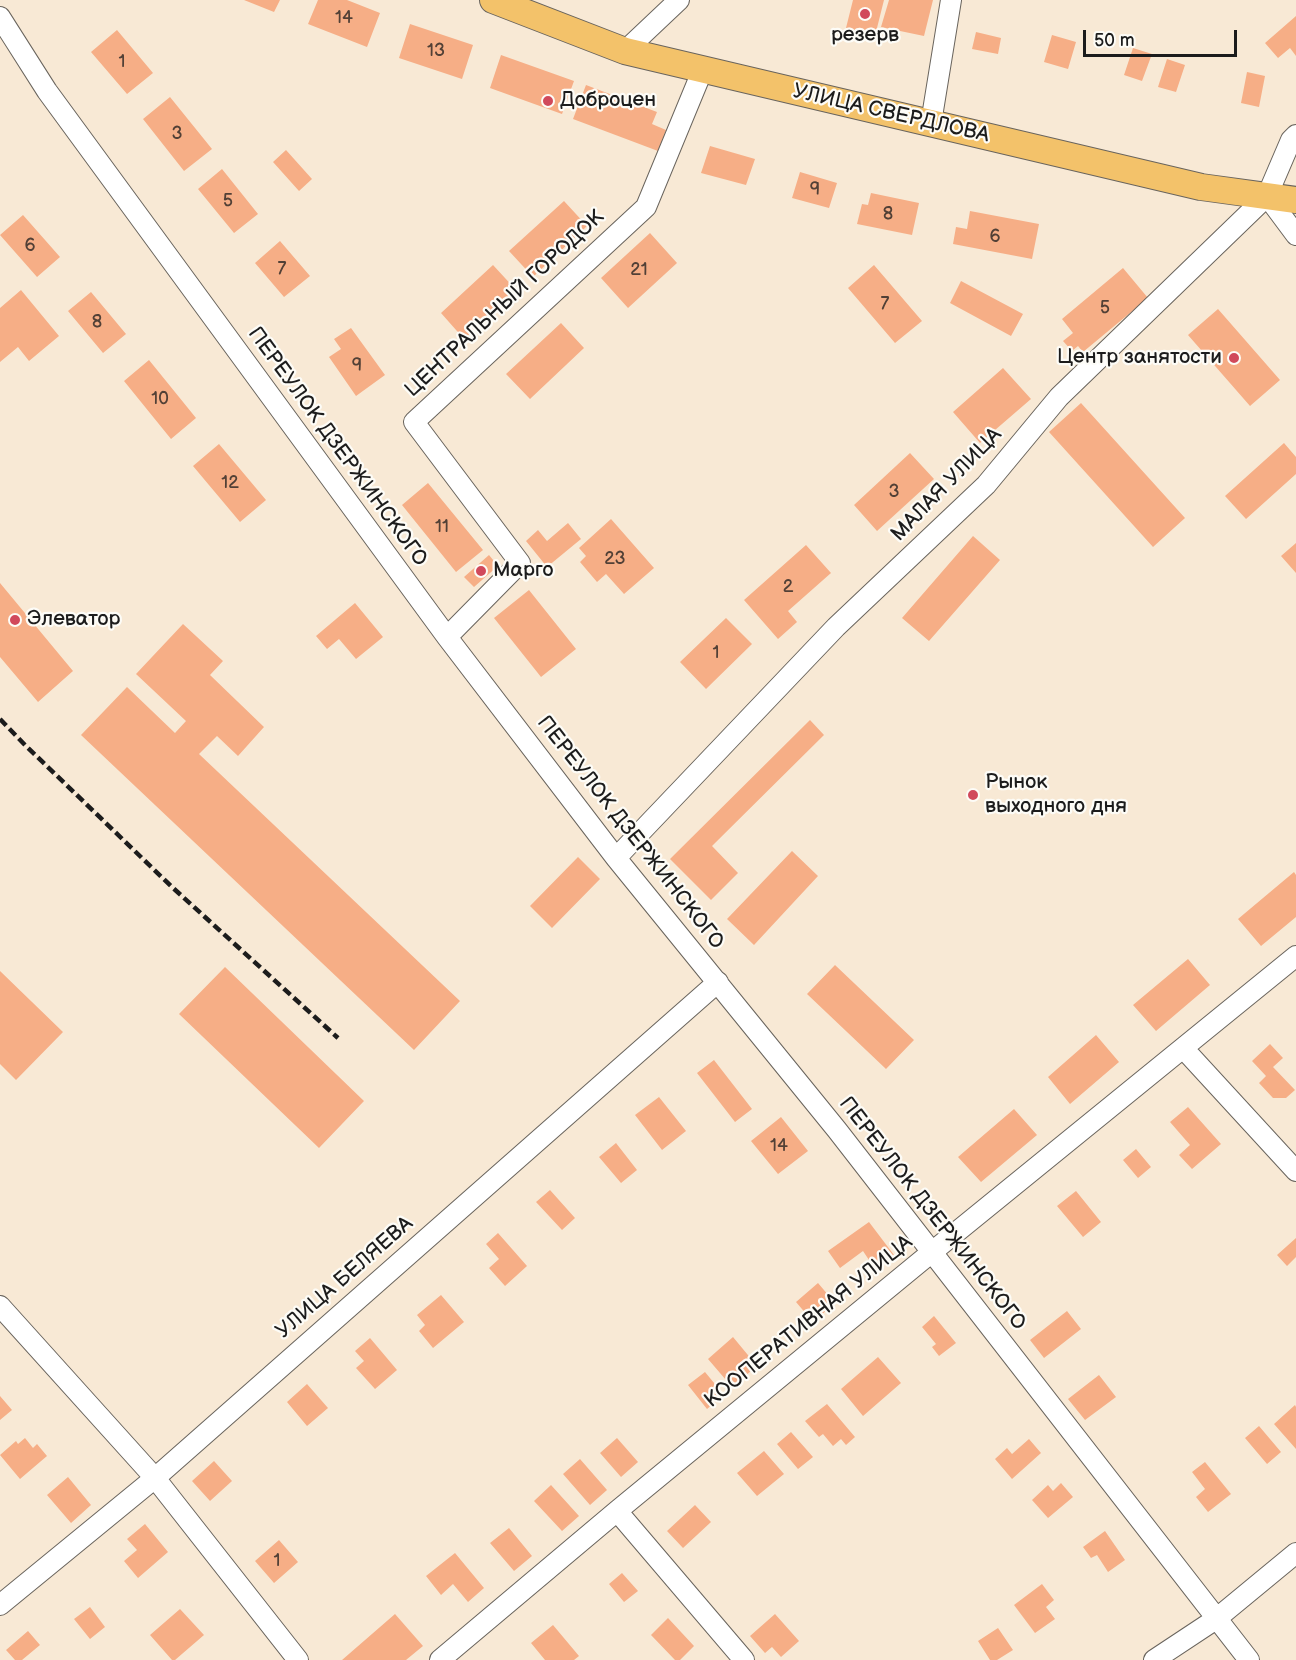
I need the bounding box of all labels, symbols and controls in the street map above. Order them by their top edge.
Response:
house number: 14 [335,7,353,29]
marker: резерв [858,7,872,21]
scale bar [1086,18,1240,56]
place label: резерв [831,23,899,49]
text: 50 m [1094,30,1135,51]
house number: 13 [427,40,445,62]
house number: 1 [119,51,125,73]
street label: УЛИЦА СВЕРДЛОВА [790,79,992,149]
place label: Доброцен [560,88,656,114]
marker: Доброцен [541,94,555,108]
house number: 3 [171,123,183,145]
house number: 9 [810,179,820,201]
house number: 5 [223,190,233,212]
house number: 8 [883,203,893,225]
street label: ЦЕНТРАЛЬНЫЙ ГОРОДОК [400,205,610,403]
house number: 6 [990,226,1000,248]
house number: 6 [25,235,35,257]
house number: 7 [278,258,286,280]
house number: 21 [630,259,648,281]
house number: 7 [881,293,889,315]
house number: 5 [1100,297,1110,319]
house number: 8 [92,311,102,333]
street label: ПЕРЕУЛОК ДЗЕРЖИНСКОГО [242,323,432,571]
place label: Центр занятости [1057,345,1222,371]
marker: Центр занятости [1227,351,1241,365]
house number: 9 [352,355,362,377]
house number: 10 [151,388,169,410]
street label: МАЛАЯ УЛИЦА [886,423,1008,547]
house number: 12 [221,472,239,494]
house number: 3 [888,481,900,503]
house number: 11 [435,516,449,538]
house number: 23 [604,548,626,570]
place label: Марго [493,558,553,584]
marker: Марго [474,564,488,578]
house number: 2 [783,576,793,598]
place label: Элеватор [27,607,120,633]
marker: Элеватор [8,613,22,627]
house number: 1 [713,642,719,664]
street label: ПЕРЕУЛОК ДЗЕРЖИНСКОГО [531,711,729,955]
place label: Рынок выходного дня [985,770,1127,820]
marker: Рынок выходного дня [966,788,980,802]
street label: ПЕРЕУЛОК ДЗЕРЖИНСКОГО [833,1092,1031,1336]
house number: 14 [770,1135,788,1157]
street label: УЛИЦА БЕЛЯЕВА [271,1212,419,1344]
street label: КООПЕРАТИВНАЯ УЛИЦА [700,1230,918,1414]
house number: 1 [274,1550,280,1572]

